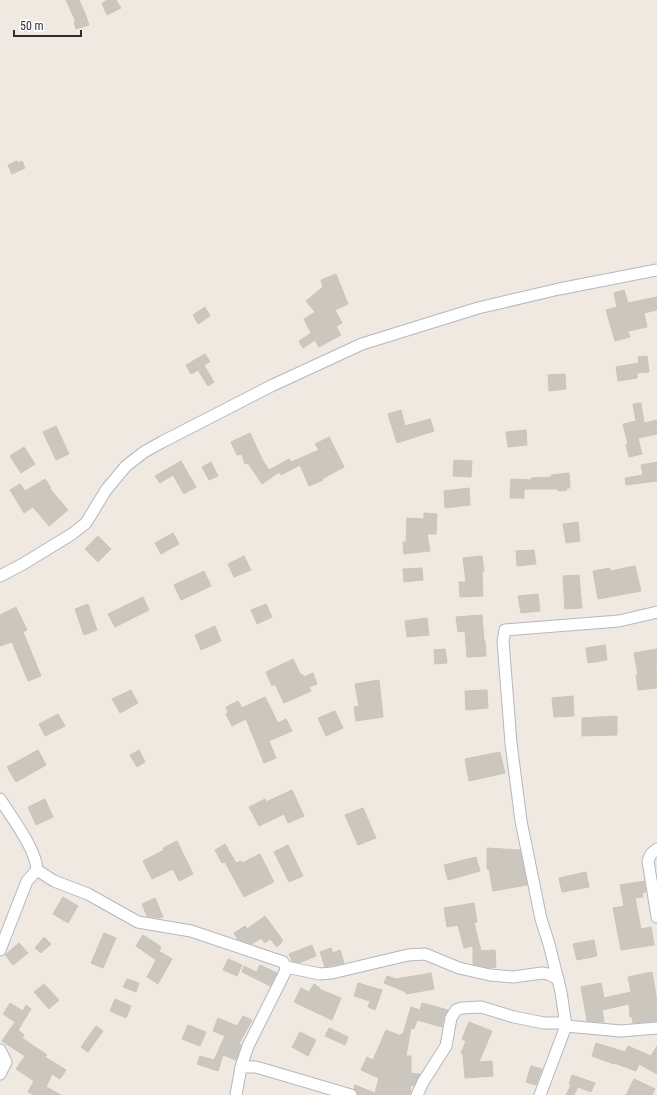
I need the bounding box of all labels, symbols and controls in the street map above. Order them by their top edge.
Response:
scale bar [14,12,81,38]
text: 50 m [20,19,44,33]

